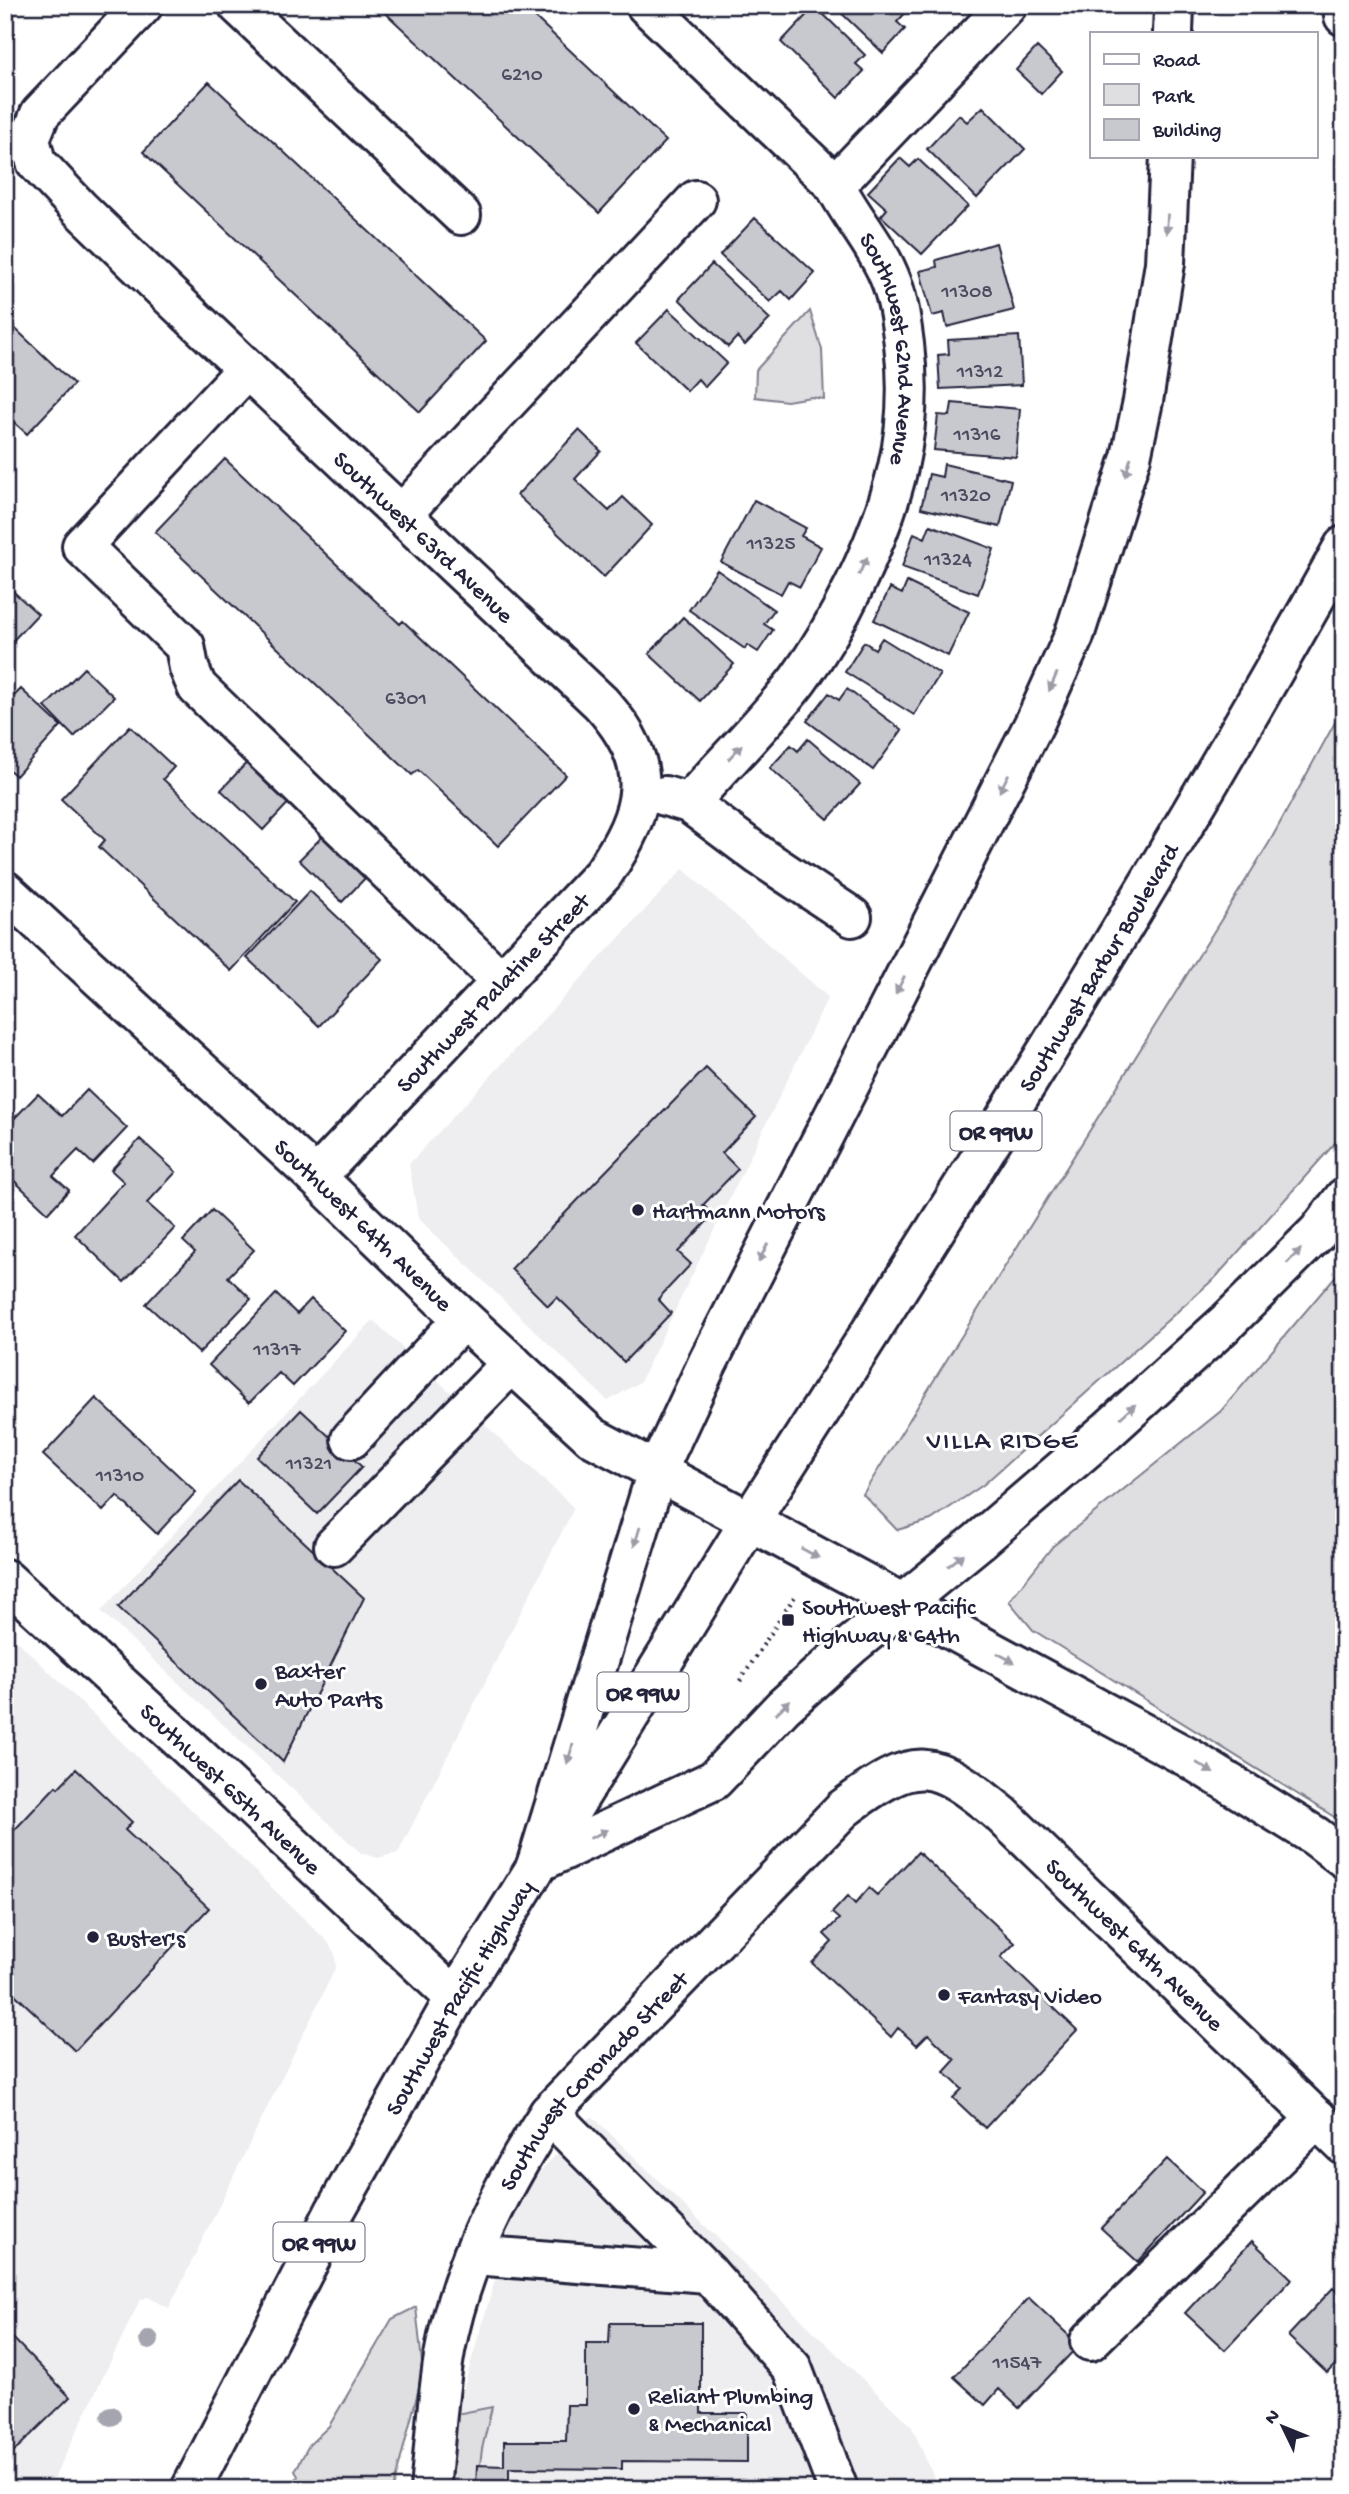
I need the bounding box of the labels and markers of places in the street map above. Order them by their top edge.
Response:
place label: Hartmann Motors [652,1199,826,1228]
marker: Hartmann Motors [630,1202,646,1218]
place label: Southwest Pacific Highway & 64th [802,1595,976,1652]
marker: Southwest Pacific Highway & 64th [780,1612,796,1628]
place label: Baxter Auto Parts [274,1659,383,1716]
marker: Baxter Auto Parts [253,1676,269,1692]
place label: Buster's [106,1926,186,1955]
marker: Buster's [85,1929,101,1945]
place label: Fantasy Video [957,1984,1102,2013]
marker: Fantasy Video [936,1987,952,2003]
place label: Reliant Plumbing & Mechanical [648,2384,813,2441]
marker: Reliant Plumbing & Mechanical [626,2401,642,2417]

